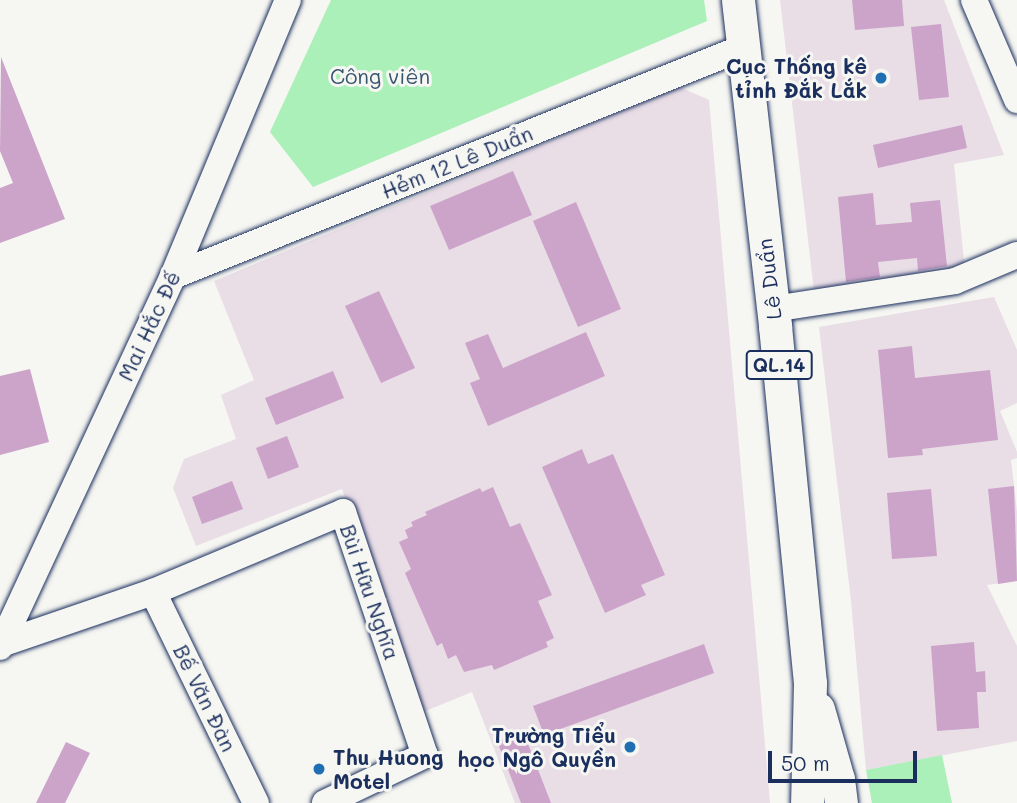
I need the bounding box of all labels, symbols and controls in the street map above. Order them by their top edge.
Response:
place label: Cục Thống kê tỉnh Đắk Lắk [726,53,867,103]
park label: Công viên [330,63,430,89]
marker: Cục Thống kê tỉnh Đắk Lắk [873,70,889,86]
street label: Hẻm 12 Lê Duẩn [378,120,536,204]
street label: Lê Duẩn [752,237,786,321]
street label: Mai Hắc Đế [113,267,185,385]
road number: QL.14 [744,350,814,380]
street label: Bùi Hữu Nghĩa [335,521,405,663]
street label: Bế Văn Đàn [168,640,242,756]
place label: Trường Tiểu học Ngô Quyền [457,722,616,772]
scale bar [772,736,921,780]
marker: Trường Tiểu học Ngô Quyền [622,739,638,755]
place label: Thu Huong Motel [333,744,443,794]
text: 50 m [781,749,830,776]
marker: Thu Huong Motel [311,761,327,777]

